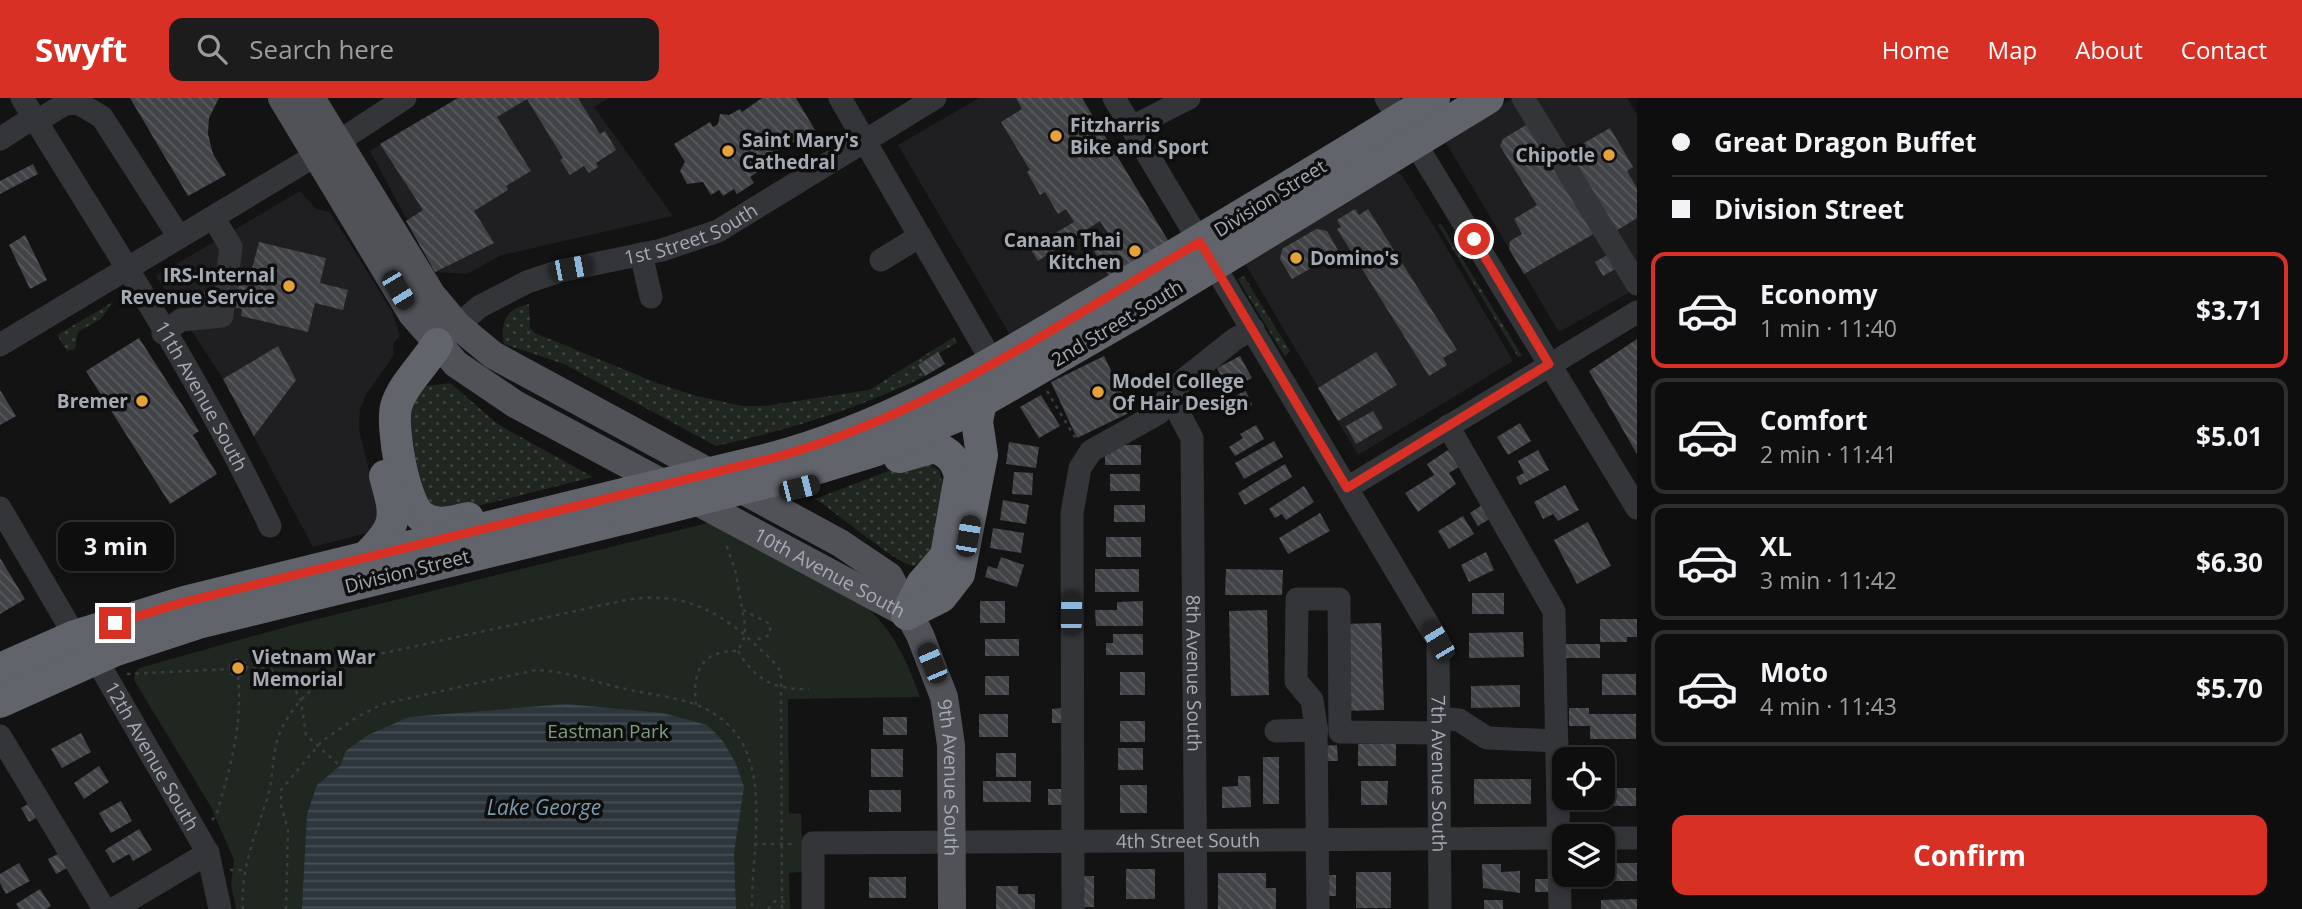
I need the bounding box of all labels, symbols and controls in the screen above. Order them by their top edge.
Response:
search box [169,18,659,81]
text: Swyft [35,27,127,72]
icon: search [193,30,231,68]
text: Search here [249,31,394,67]
text: Home [1882,33,1950,66]
text: Map [1988,33,2037,66]
text: About [2075,33,2143,66]
text: Contact [2181,33,2267,66]
place label: Fitzharris Bike and Sport [1070,112,1209,160]
text: Great Dragon Buffet [1714,124,1976,160]
place label: Saint Mary's Cathedral [742,127,859,175]
marker: Fitzharris Bike and Sport [1048,128,1064,144]
place label: Chipotle [1516,142,1595,168]
marker: Saint Mary's Cathedral [720,143,736,159]
marker: Chipotle [1601,147,1617,163]
street label: Division Street [1209,153,1331,243]
text: Division Street [1714,191,1904,227]
street label: 1st Street South [622,197,762,270]
route start [1458,223,1490,255]
place label: Canaan Thai Kitchen [1004,227,1121,275]
marker: Canaan Thai Kitchen [1127,243,1143,259]
place label: Domino's [1310,245,1399,271]
marker: Domino's [1288,250,1304,266]
car [549,254,594,282]
place label: IRS-Internal Revenue Service [120,262,275,310]
car [379,267,418,313]
street label: 2nd Street South [1046,273,1188,373]
text: Economy [1760,276,1878,312]
marker: IRS-Internal Revenue Service [281,278,297,294]
icon: car [1676,279,1739,342]
text: $3.71 [2196,292,2263,328]
text: 1 min · 11:40 [1760,312,1897,344]
street label: 11th Avenue South [149,316,254,476]
place label: Model College Of Hair Design [1112,368,1249,416]
marker: Model College Of Hair Design [1090,384,1106,400]
place label: Bremer [57,388,128,414]
marker: Bremer [134,393,150,409]
text: Comfort [1760,402,1867,438]
icon: car [1676,405,1739,468]
text: $5.01 [2196,418,2263,454]
text: 2 min · 11:41 [1760,438,1897,470]
car [777,473,822,503]
car [955,513,982,559]
street label: 10th Avenue South [749,521,910,624]
callout: 3 min [57,522,173,570]
text: XL [1760,528,1792,564]
text: 3 min [84,530,148,562]
icon: car [1676,531,1739,594]
street label: Division Street [342,543,472,599]
text: $6.30 [2196,544,2263,580]
text: 3 min · 11:42 [1760,564,1897,596]
car [1061,592,1082,634]
street label: 8th Avenue South [1180,594,1208,752]
route end [99,607,131,639]
car [1419,618,1458,664]
car [915,640,950,686]
place label: Vietnam War Memorial [252,644,376,692]
text: Moto [1760,654,1828,690]
icon: car [1676,657,1739,720]
marker: Vietnam War Memorial [230,660,246,676]
text: $5.70 [2196,670,2263,706]
street label: 12th Avenue South [99,677,205,835]
text: 4 min · 11:43 [1760,690,1897,722]
street label: 7th Avenue South [1425,695,1453,852]
street label: 9th Avenue South [931,697,965,856]
park label: Eastman Park [547,718,669,744]
map controls [1552,747,1615,887]
button: locate [1552,747,1615,810]
water label: Lake George [487,793,601,821]
button: Confirm [1672,815,2267,895]
button: layers [1552,824,1615,887]
street label: 4th Street South [1116,827,1260,854]

